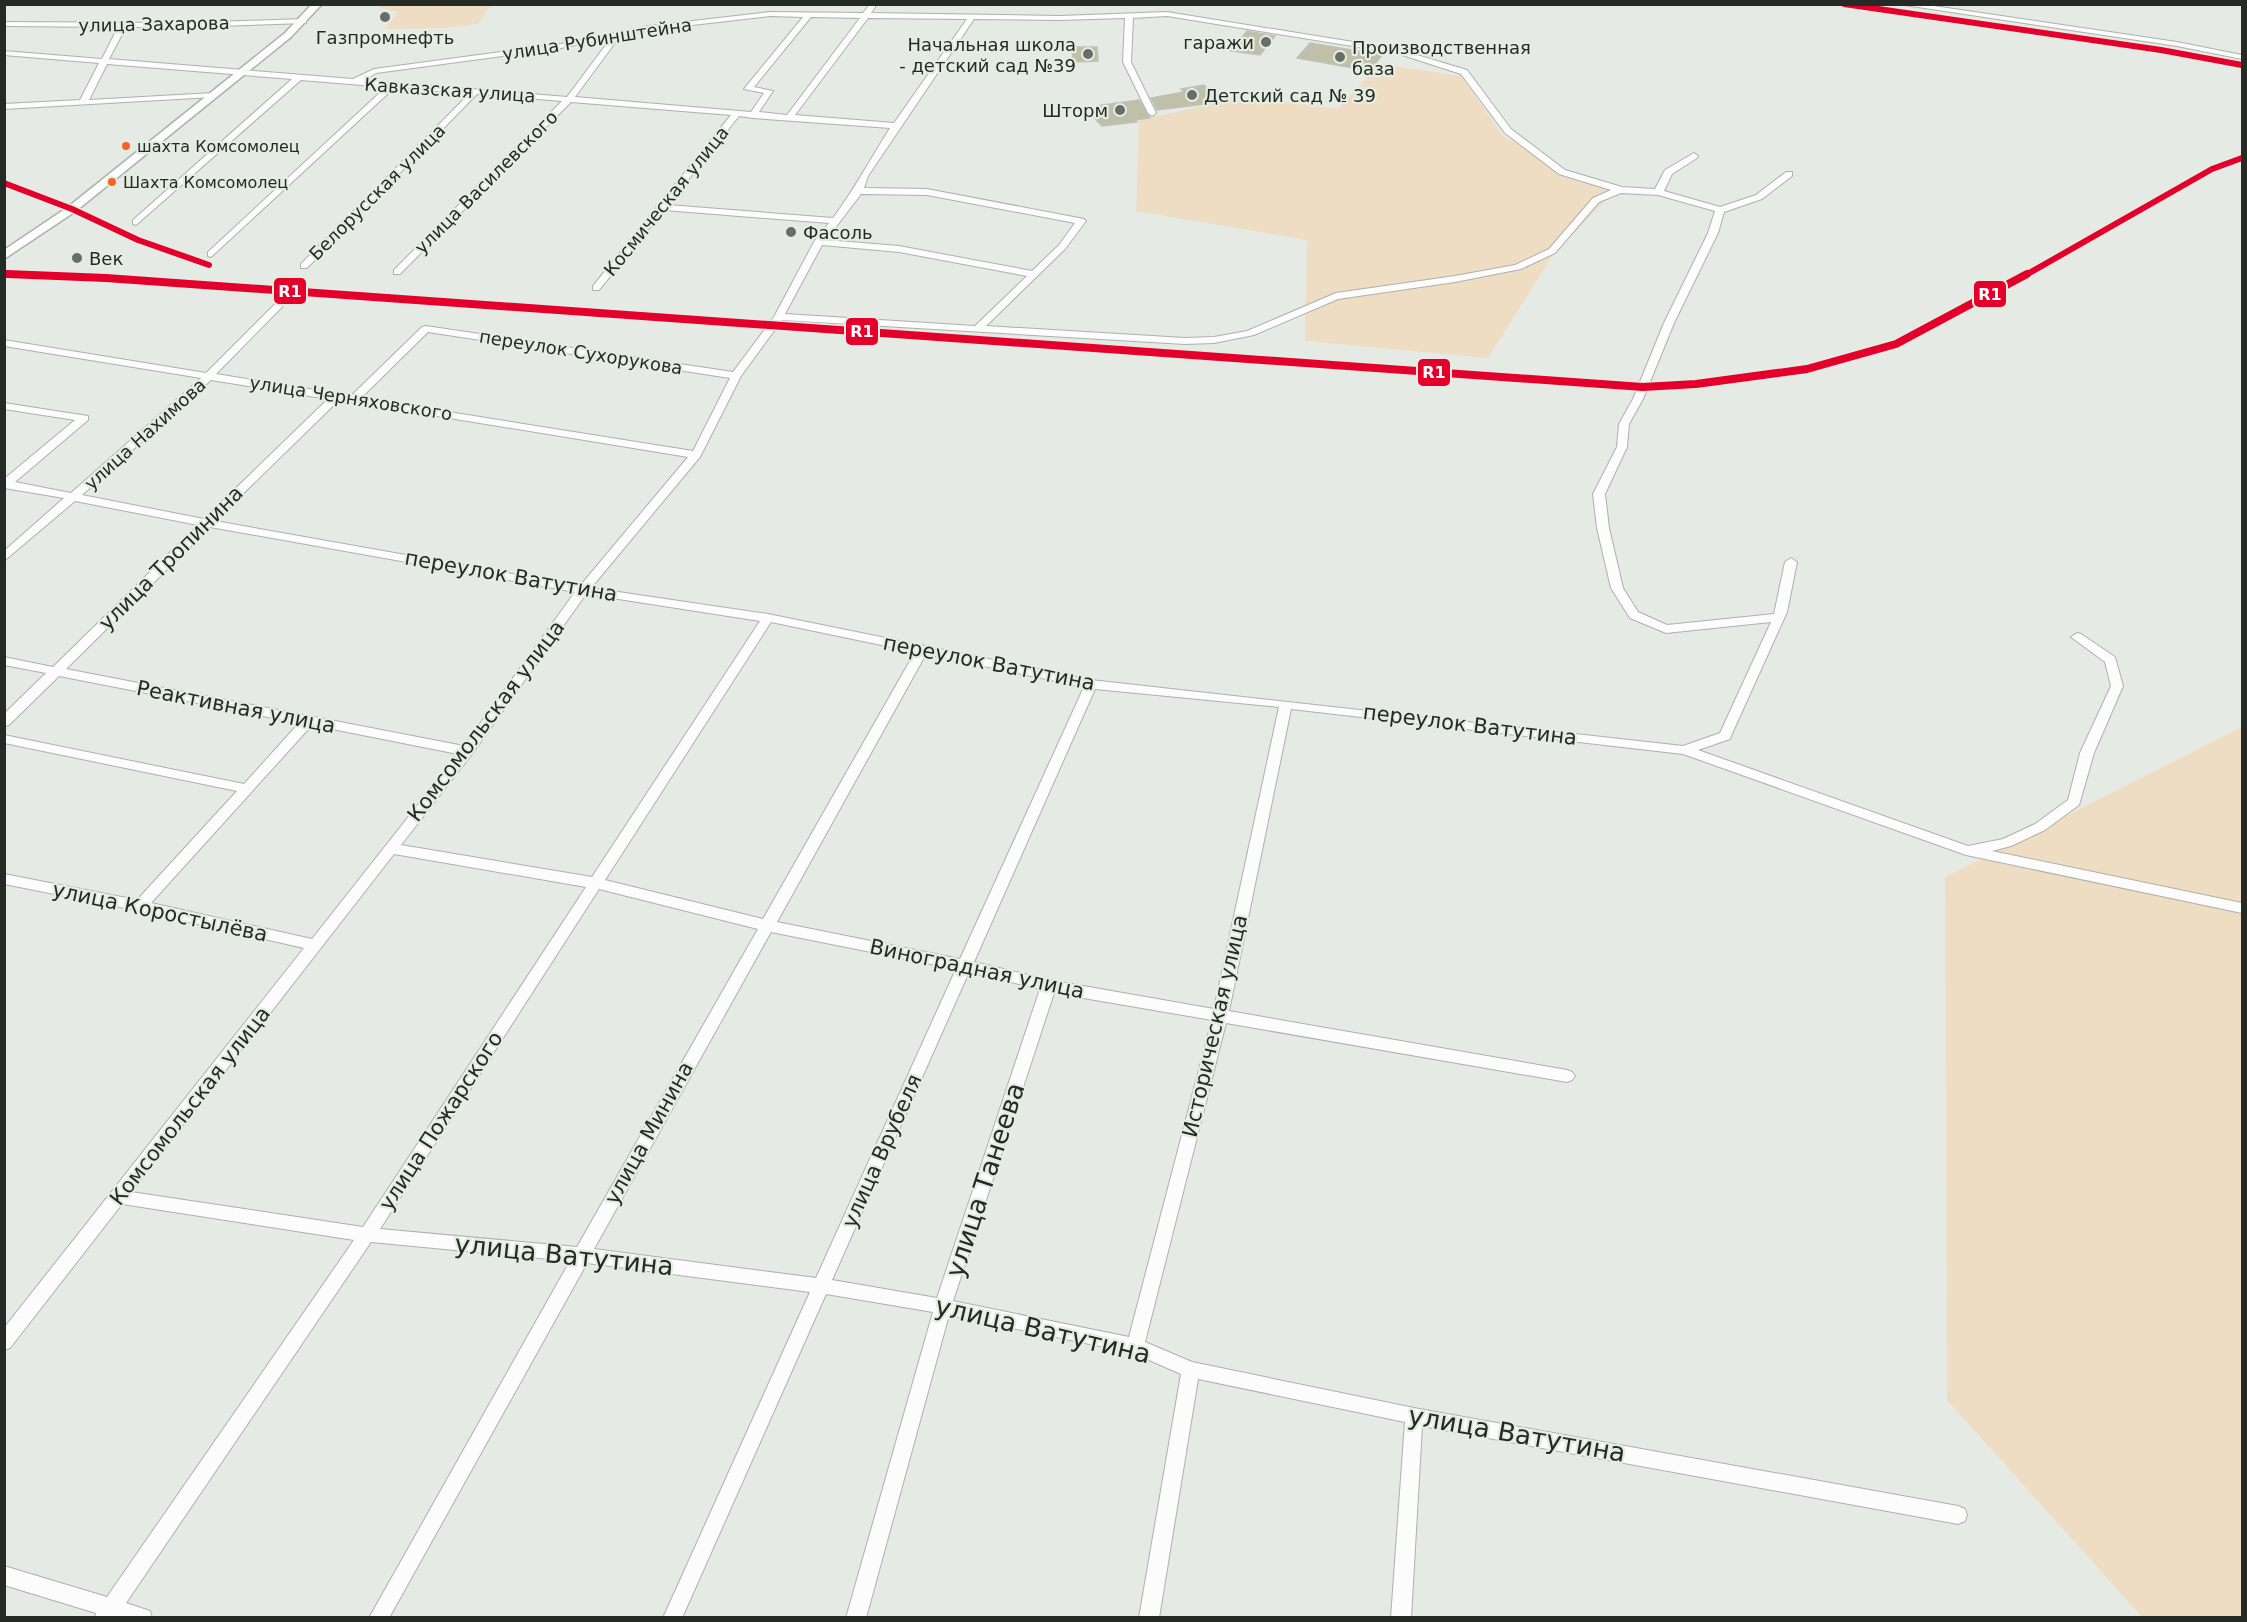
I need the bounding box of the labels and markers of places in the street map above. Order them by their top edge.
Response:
marker: Газпромнефть [378,10,392,24]
place label: Газпромнефть [316,27,454,48]
place label: гаражи [1183,32,1254,53]
place label: Начальная школа - детский сад №39 [899,34,1076,76]
marker: гаражи [1259,35,1273,49]
place label: Производственная база [1352,37,1531,79]
marker: Начальная школа - детский сад №39 [1081,47,1095,61]
marker: Производственная база [1333,50,1347,64]
place label: Детский сад № 39 [1204,85,1376,106]
marker: Детский сад № 39 [1185,88,1199,102]
place label: Шторм [1042,100,1108,121]
marker: Шторм [1113,103,1127,117]
place label: шахта Комсомолец [137,137,300,156]
marker: шахта Комсомолец [120,140,132,152]
place label: Шахта Комсомолец [123,173,288,192]
marker: Шахта Комсомолец [106,176,118,188]
place label: Фасоль [803,222,873,243]
marker: Фасоль [784,225,798,239]
place label: Век [89,248,123,269]
marker: Век [70,251,84,265]

